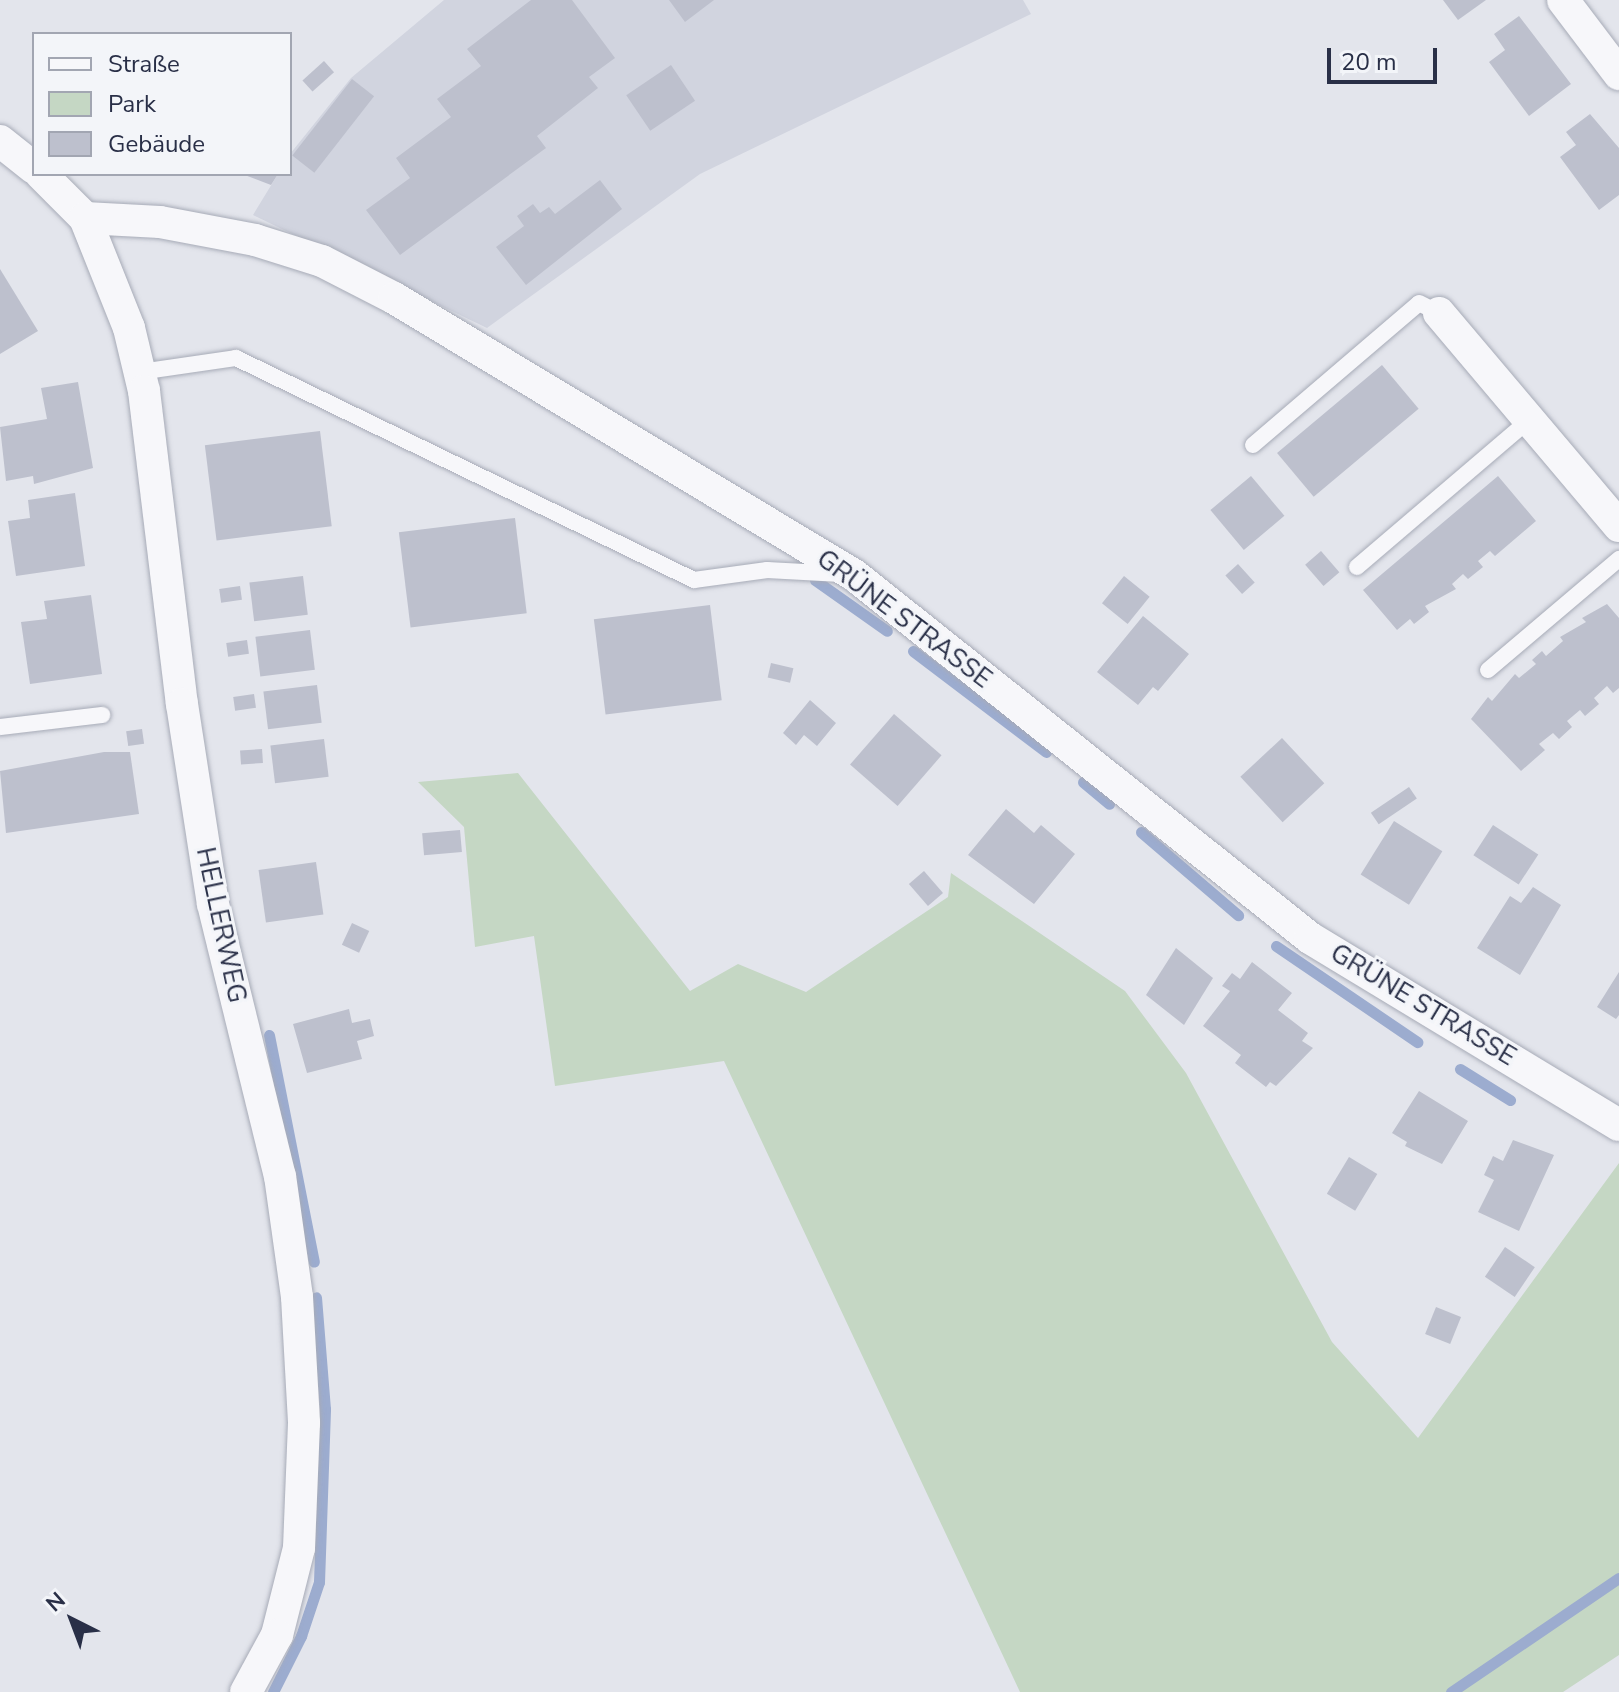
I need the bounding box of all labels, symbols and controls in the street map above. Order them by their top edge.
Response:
legend [32,32,292,176]
scale bar [1331,32,1441,82]
text: 20 m [1341,46,1397,78]
text: Straße [108,48,180,80]
text: Park [108,88,156,120]
text: Gebäude [108,128,205,160]
street label: GRÜNE STRASSE [811,543,997,695]
street label: HELLERWEG [189,844,253,1006]
street label: GRÜNE STRASSE [1325,937,1521,1073]
north arrow [32,1580,112,1660]
text: N [40,1586,72,1619]

